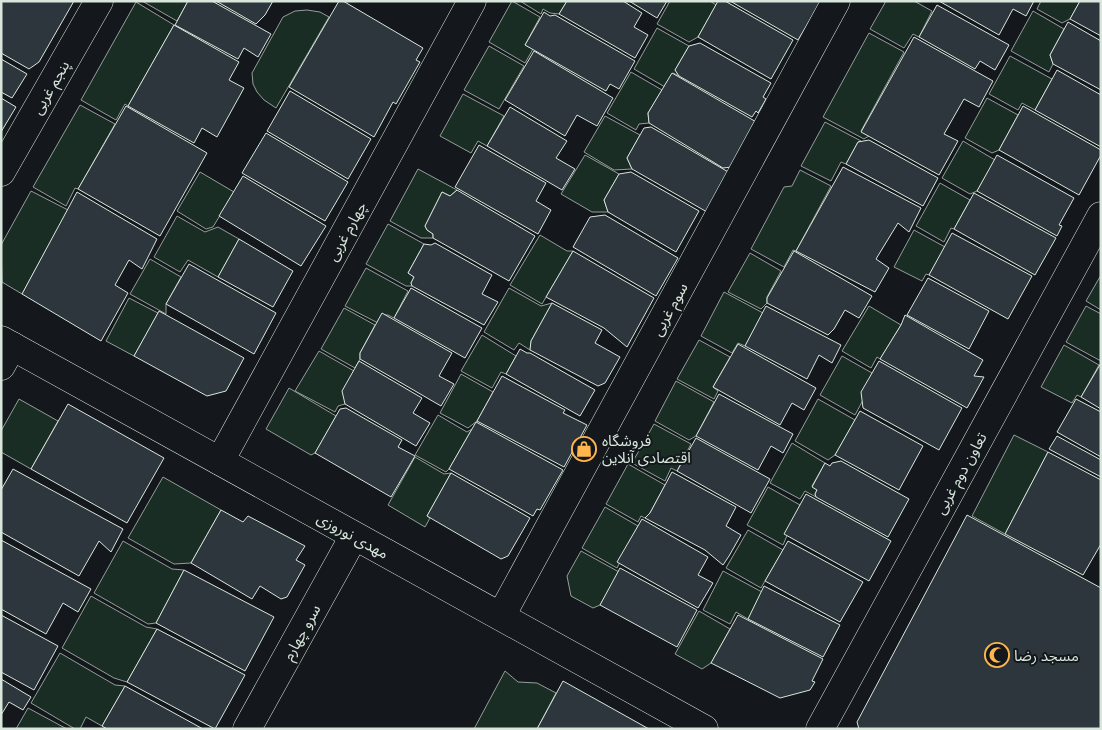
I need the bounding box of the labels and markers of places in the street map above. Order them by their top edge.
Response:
place label: فروشگاه اقتصادی آنلاین [602,430,691,467]
shop icon: فروشگاه اقتصادی آنلاین [571,436,597,462]
mosque icon: مسجد رضا [984,642,1010,668]
place label: مسجد رضا [1014,645,1079,665]

